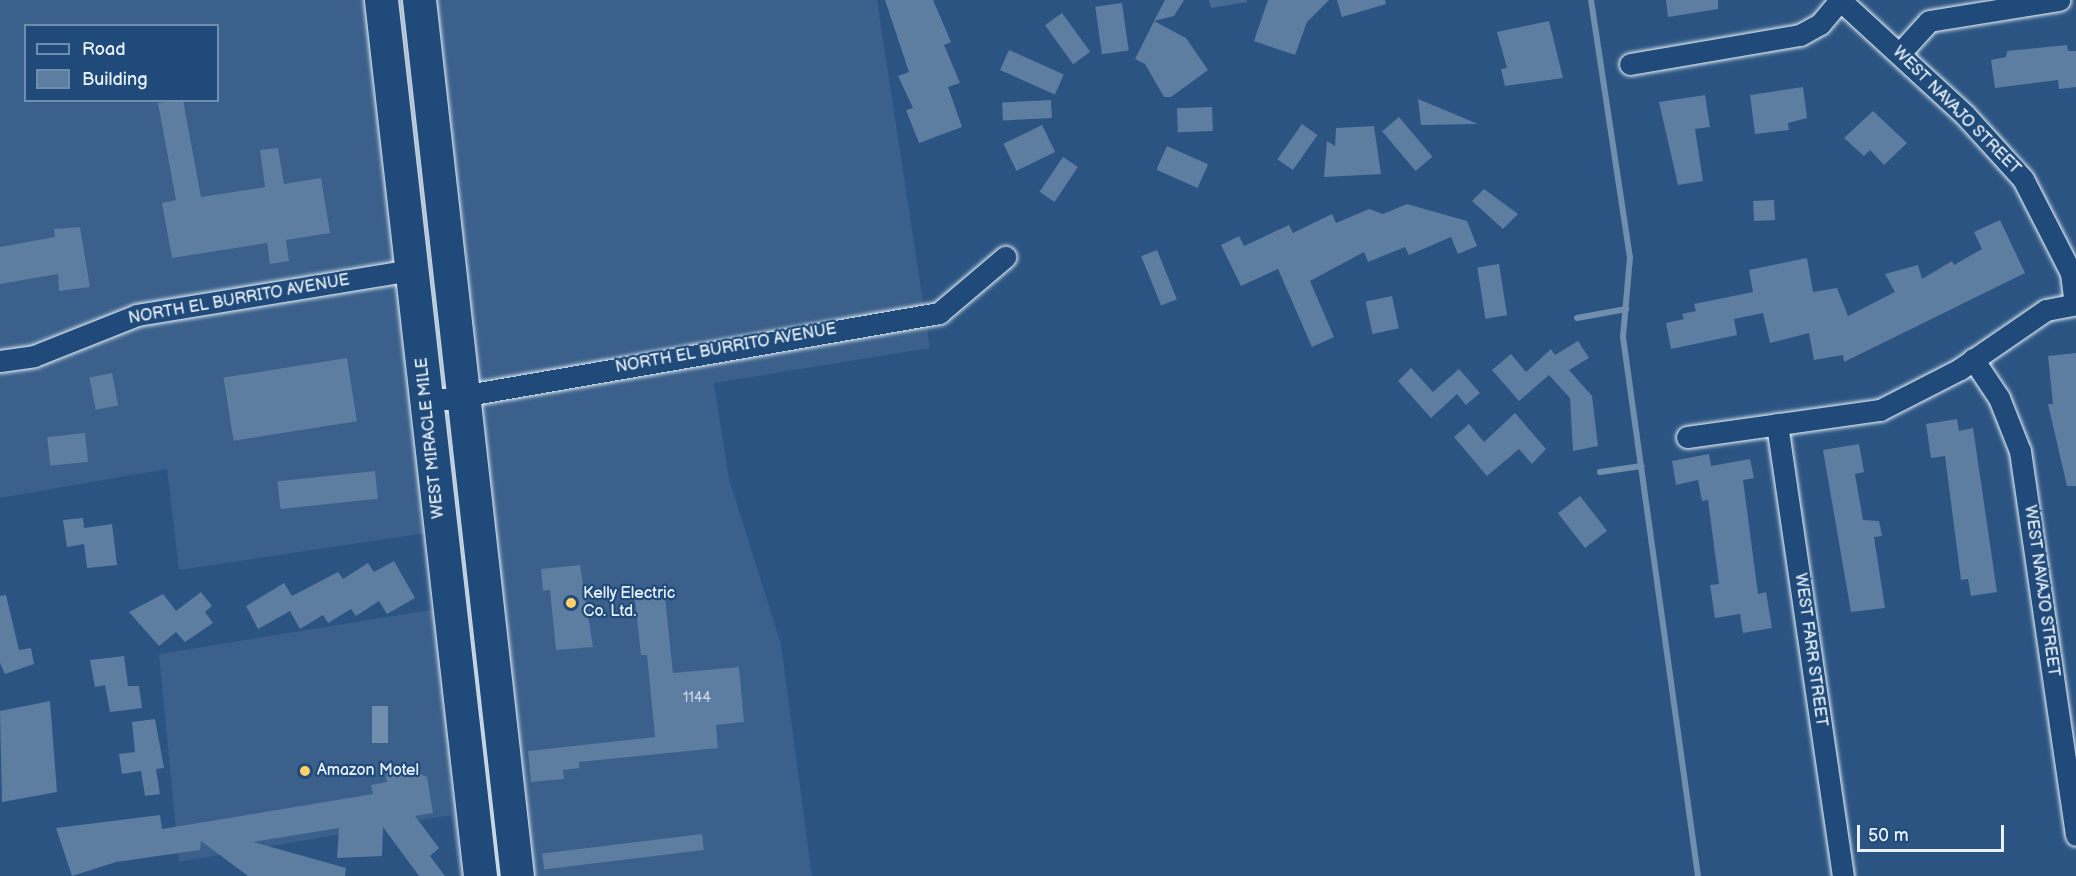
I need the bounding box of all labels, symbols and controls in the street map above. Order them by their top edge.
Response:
legend [24,24,219,102]
text: Road [82,39,126,60]
street label: WEST NAVAJO STREET [1888,43,2024,179]
text: Building [82,69,148,90]
street label: NORTH EL BURRITO AVENUE [127,271,351,329]
street label: NORTH EL BURRITO AVENUE [614,320,838,378]
street label: WEST MIRACLE MILE [413,357,449,519]
street label: WEST NAVAJO STREET [2019,504,2063,678]
street label: WEST FARR STREET [1790,572,1830,728]
place label: Kelly Electric Co. Ltd. [583,584,676,622]
marker: Kelly Electric Co. Ltd. [564,596,578,610]
house number: 1144 [683,690,711,706]
place label: Amazon Motel [317,761,419,781]
marker: Amazon Motel [298,764,312,778]
scale bar [1860,813,2007,851]
text: 50 m [1868,825,1909,846]

